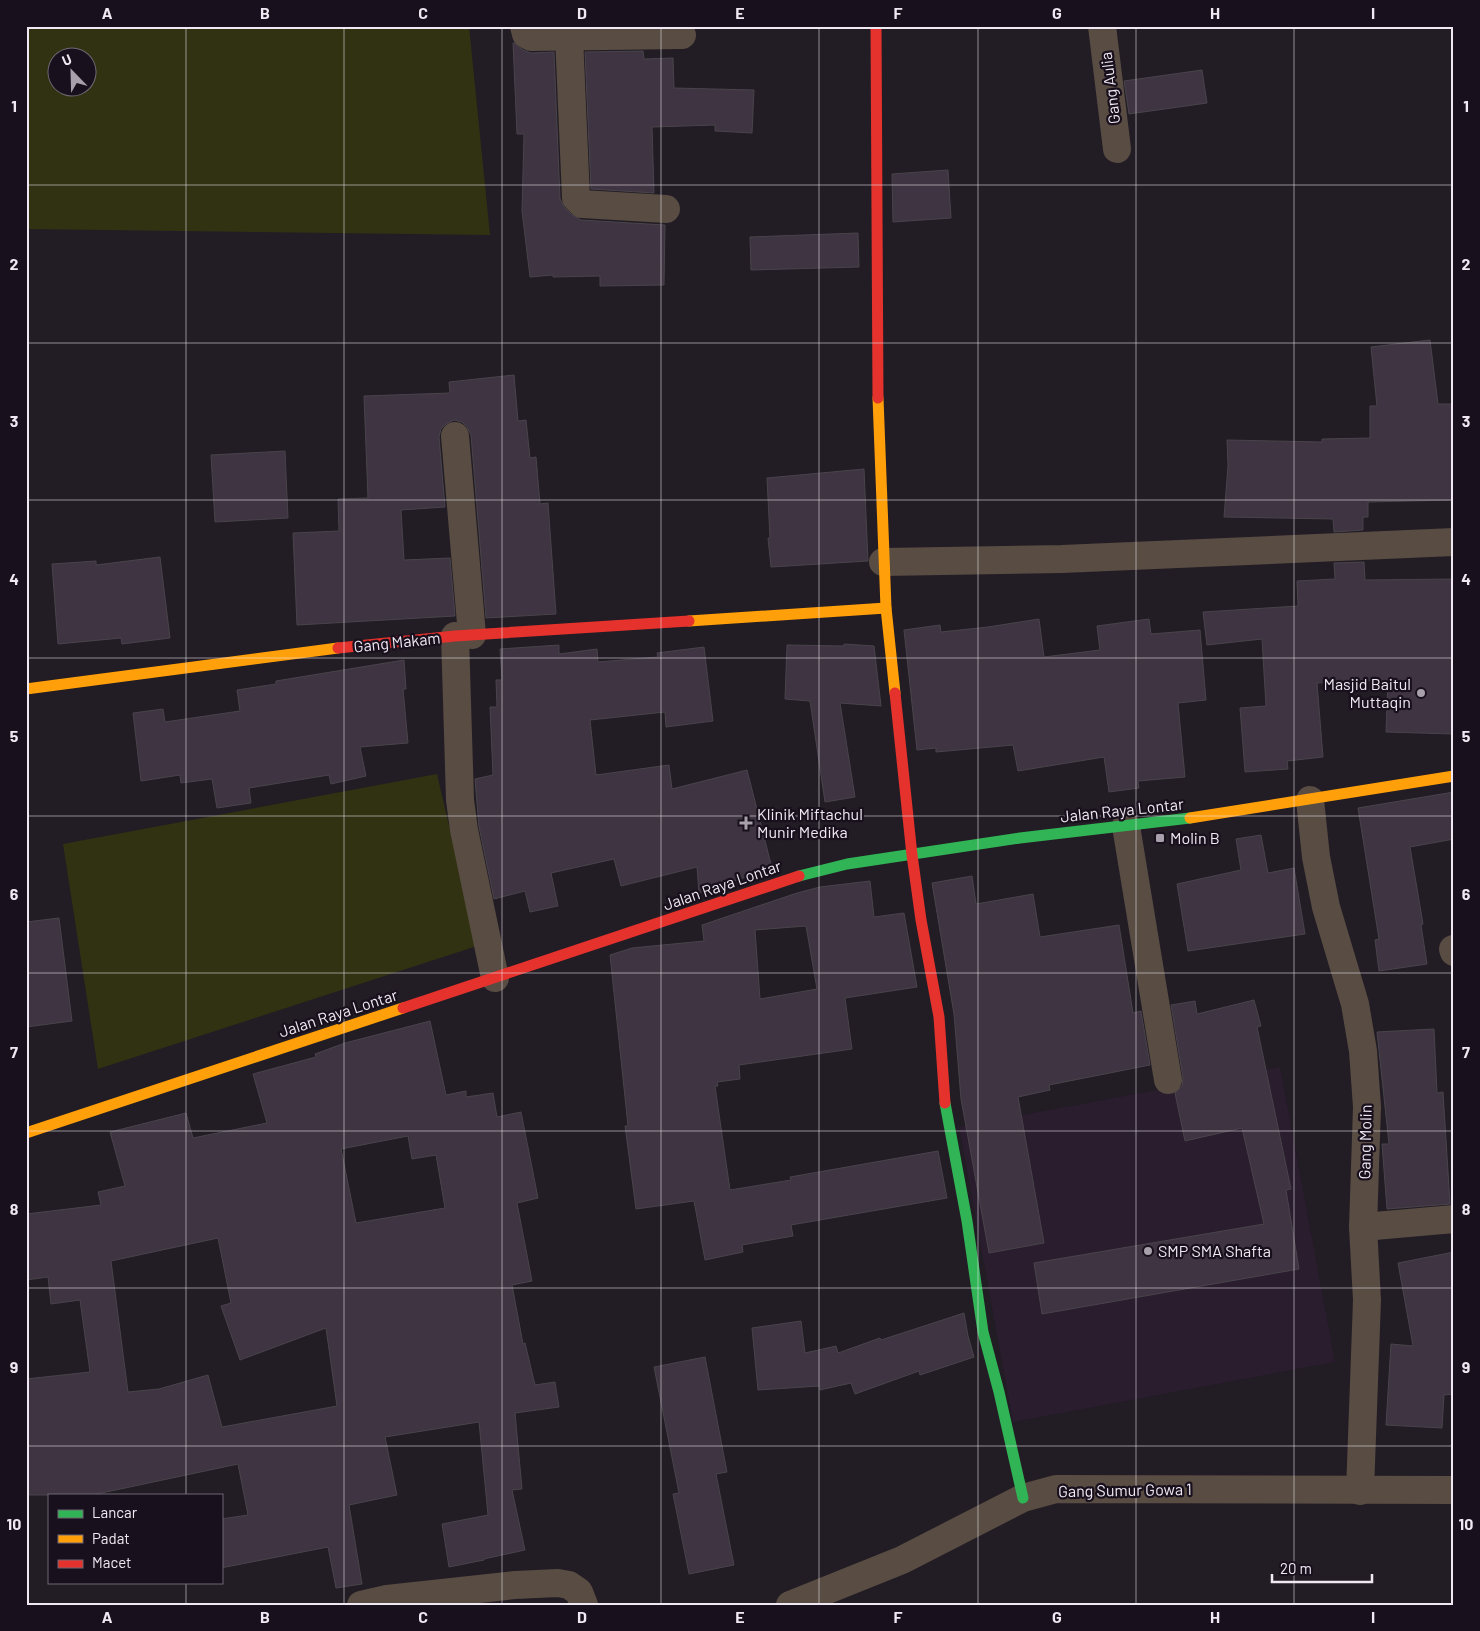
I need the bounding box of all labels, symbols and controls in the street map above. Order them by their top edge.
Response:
text: A [102,3,113,22]
text: B [260,3,270,22]
text: C [418,3,428,22]
text: D [577,3,587,22]
text: E [735,3,745,22]
text: F [894,3,903,22]
text: G [1052,3,1062,22]
text: H [1210,3,1220,22]
text: I [1371,3,1375,22]
north arrow [48,48,98,98]
text: U [59,50,74,69]
street label: Gang Aulia [1096,51,1123,125]
text: 1 [11,96,17,115]
text: 1 [1463,96,1469,115]
text: 2 [10,254,19,273]
text: 2 [1462,254,1471,273]
text: 3 [10,411,18,430]
text: 3 [1462,411,1470,430]
text: 4 [9,569,19,588]
text: 4 [1461,569,1471,588]
street label: Gang Makam [353,627,441,656]
place label: Masjid Baitul Muttaqin [1323,674,1411,711]
marker: Masjid Baitul Muttaqin [1415,687,1427,699]
text: 5 [10,726,19,745]
text: 5 [1462,726,1471,745]
street label: Jalan Raya Lontar [1059,794,1185,825]
place label: Klinik Miftachul Munir Medika [757,804,863,841]
marker: Klinik Miftachul Munir Medika [739,816,753,830]
place label: Molin B [1170,828,1220,847]
marker: Molin B [1154,832,1166,844]
street label: Jalan Raya Lontar [660,855,784,914]
text: 6 [10,884,19,903]
text: 6 [1462,884,1471,903]
street label: Jalan Raya Lontar [276,984,400,1041]
text: 7 [10,1042,18,1061]
text: 7 [1462,1042,1470,1061]
street label: Gang Molin [1354,1104,1375,1180]
text: 8 [10,1199,19,1218]
text: 8 [1462,1199,1471,1218]
place label: SMP SMA Shafta [1158,1241,1271,1260]
marker: SMP SMA Shafta [1142,1245,1154,1257]
text: 9 [10,1357,18,1376]
text: 9 [1462,1357,1470,1376]
street label: Gang Sumur Gowa 1 [1058,1479,1192,1500]
legend [48,1494,222,1584]
text: Lancar [92,1503,138,1521]
text: 10 [7,1514,21,1533]
text: 10 [1459,1514,1473,1533]
text: Padat [92,1529,130,1547]
scale bar [1272,1551,1372,1583]
text: Macet [92,1553,132,1571]
text: 20 m [1280,1559,1312,1577]
text: A [102,1607,113,1626]
text: B [260,1607,270,1626]
text: C [418,1607,428,1626]
text: D [577,1607,587,1626]
text: E [735,1607,745,1626]
text: F [894,1607,903,1626]
text: G [1052,1607,1062,1626]
text: H [1210,1607,1220,1626]
text: I [1371,1607,1375,1626]

